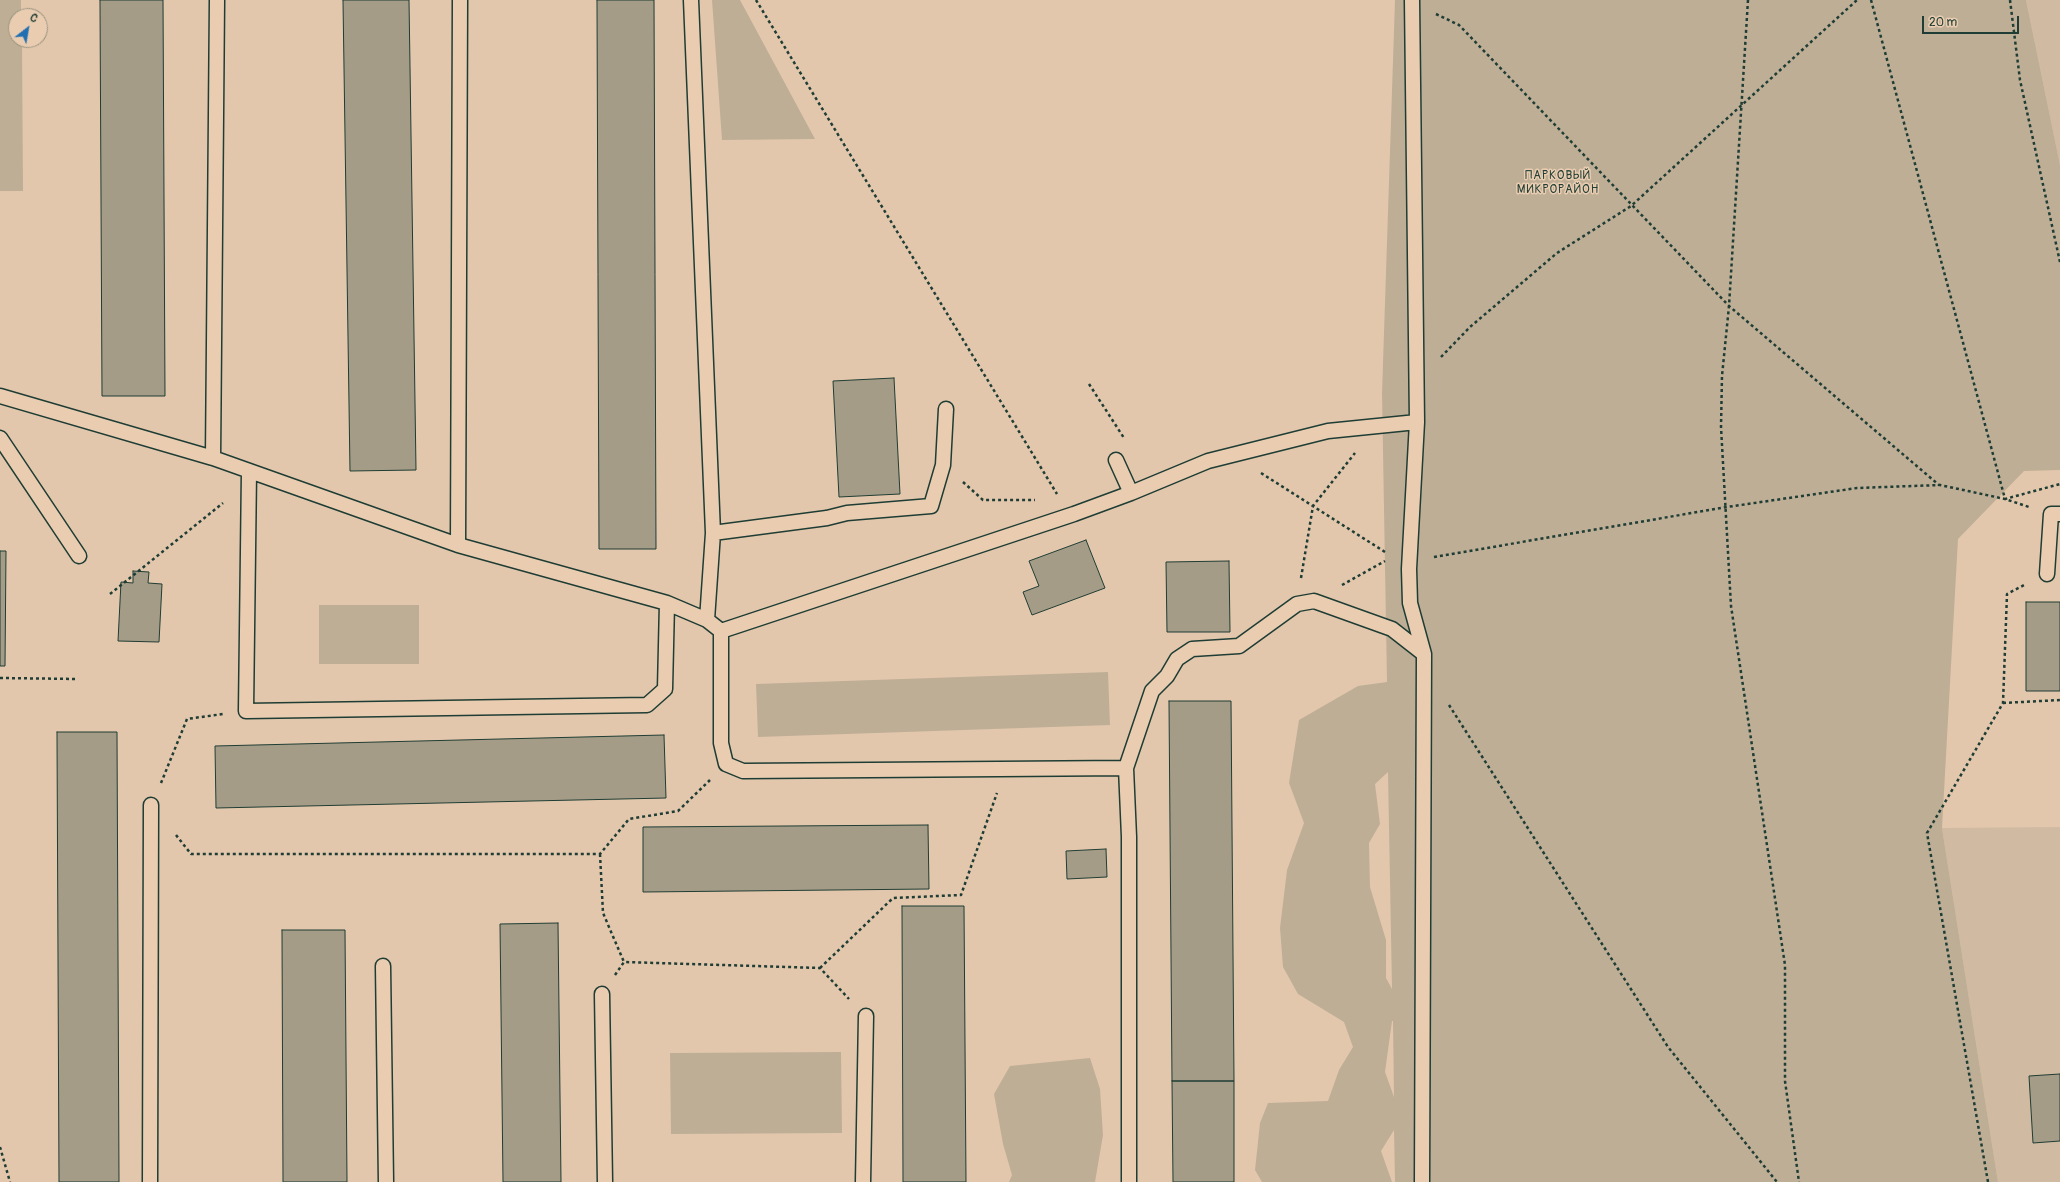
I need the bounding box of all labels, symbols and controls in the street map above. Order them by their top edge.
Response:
north arrow [8,8,48,48]
scale bar [1924,8,2021,34]
text: С [28,11,40,25]
text: 20 m [1929,15,1957,30]
district label: ПАРКОВЫЙ МИКРОРАЙОН [1517,169,1599,197]

